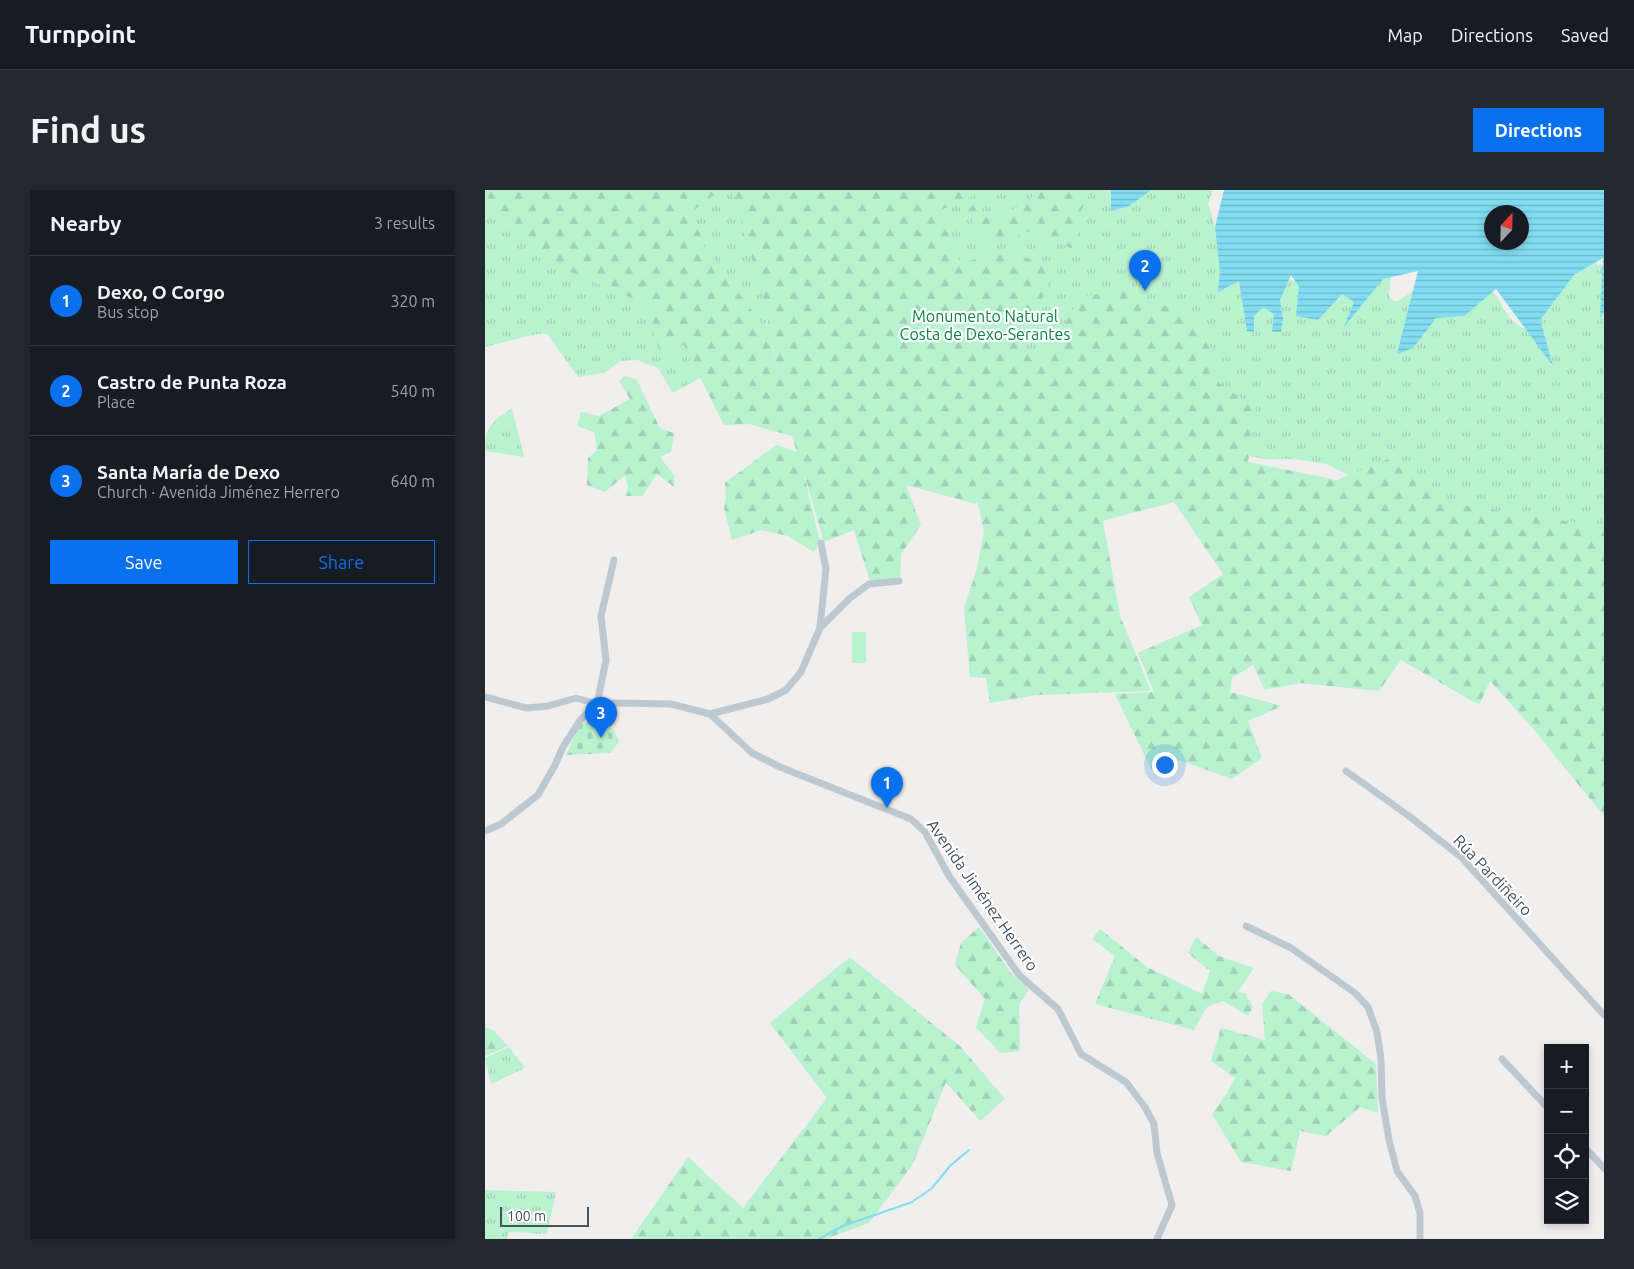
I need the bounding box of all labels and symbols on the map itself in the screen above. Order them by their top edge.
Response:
north arrow [1484,205,1529,250]
pin: 2 [1129,250,1161,291]
park label: Monumento Natural Costa de Dexo-Serantes [900,307,1070,343]
pin: 3 [585,697,617,738]
your location [1152,752,1178,778]
pin: 1 [871,767,903,808]
street label: Avenida Jiménez Herrero [924,816,1042,974]
street label: Rúa Pardiñeiro [1450,831,1536,919]
scale bar [500,1204,589,1227]

